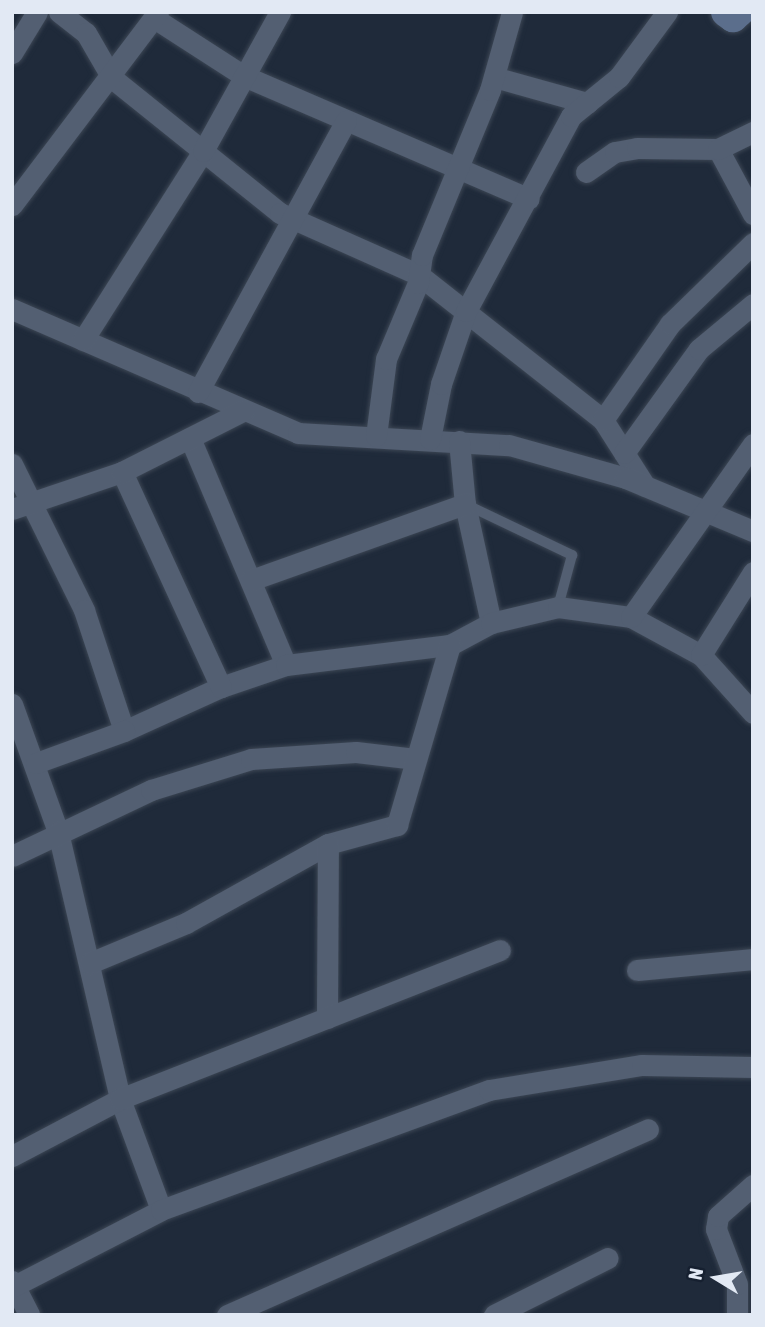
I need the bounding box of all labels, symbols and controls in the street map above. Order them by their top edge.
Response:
north arrow [681,1243,751,1313]
text: N [684,1266,707,1282]

